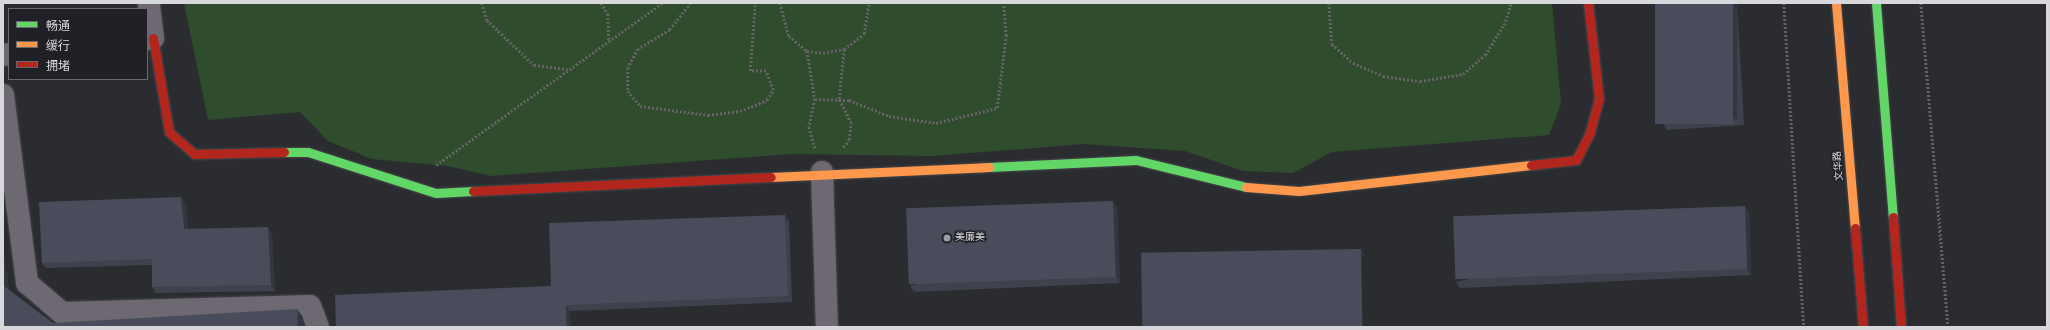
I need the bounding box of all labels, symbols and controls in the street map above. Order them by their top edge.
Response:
legend [8,8,148,80]
text: 畅通 [46,19,70,33]
text: 缓行 [46,39,70,53]
text: 拥堵 [46,59,70,73]
street label: 文华路 [1832,151,1846,181]
place label: 美廉美 [955,232,985,244]
marker: 美廉美 [942,233,952,243]

